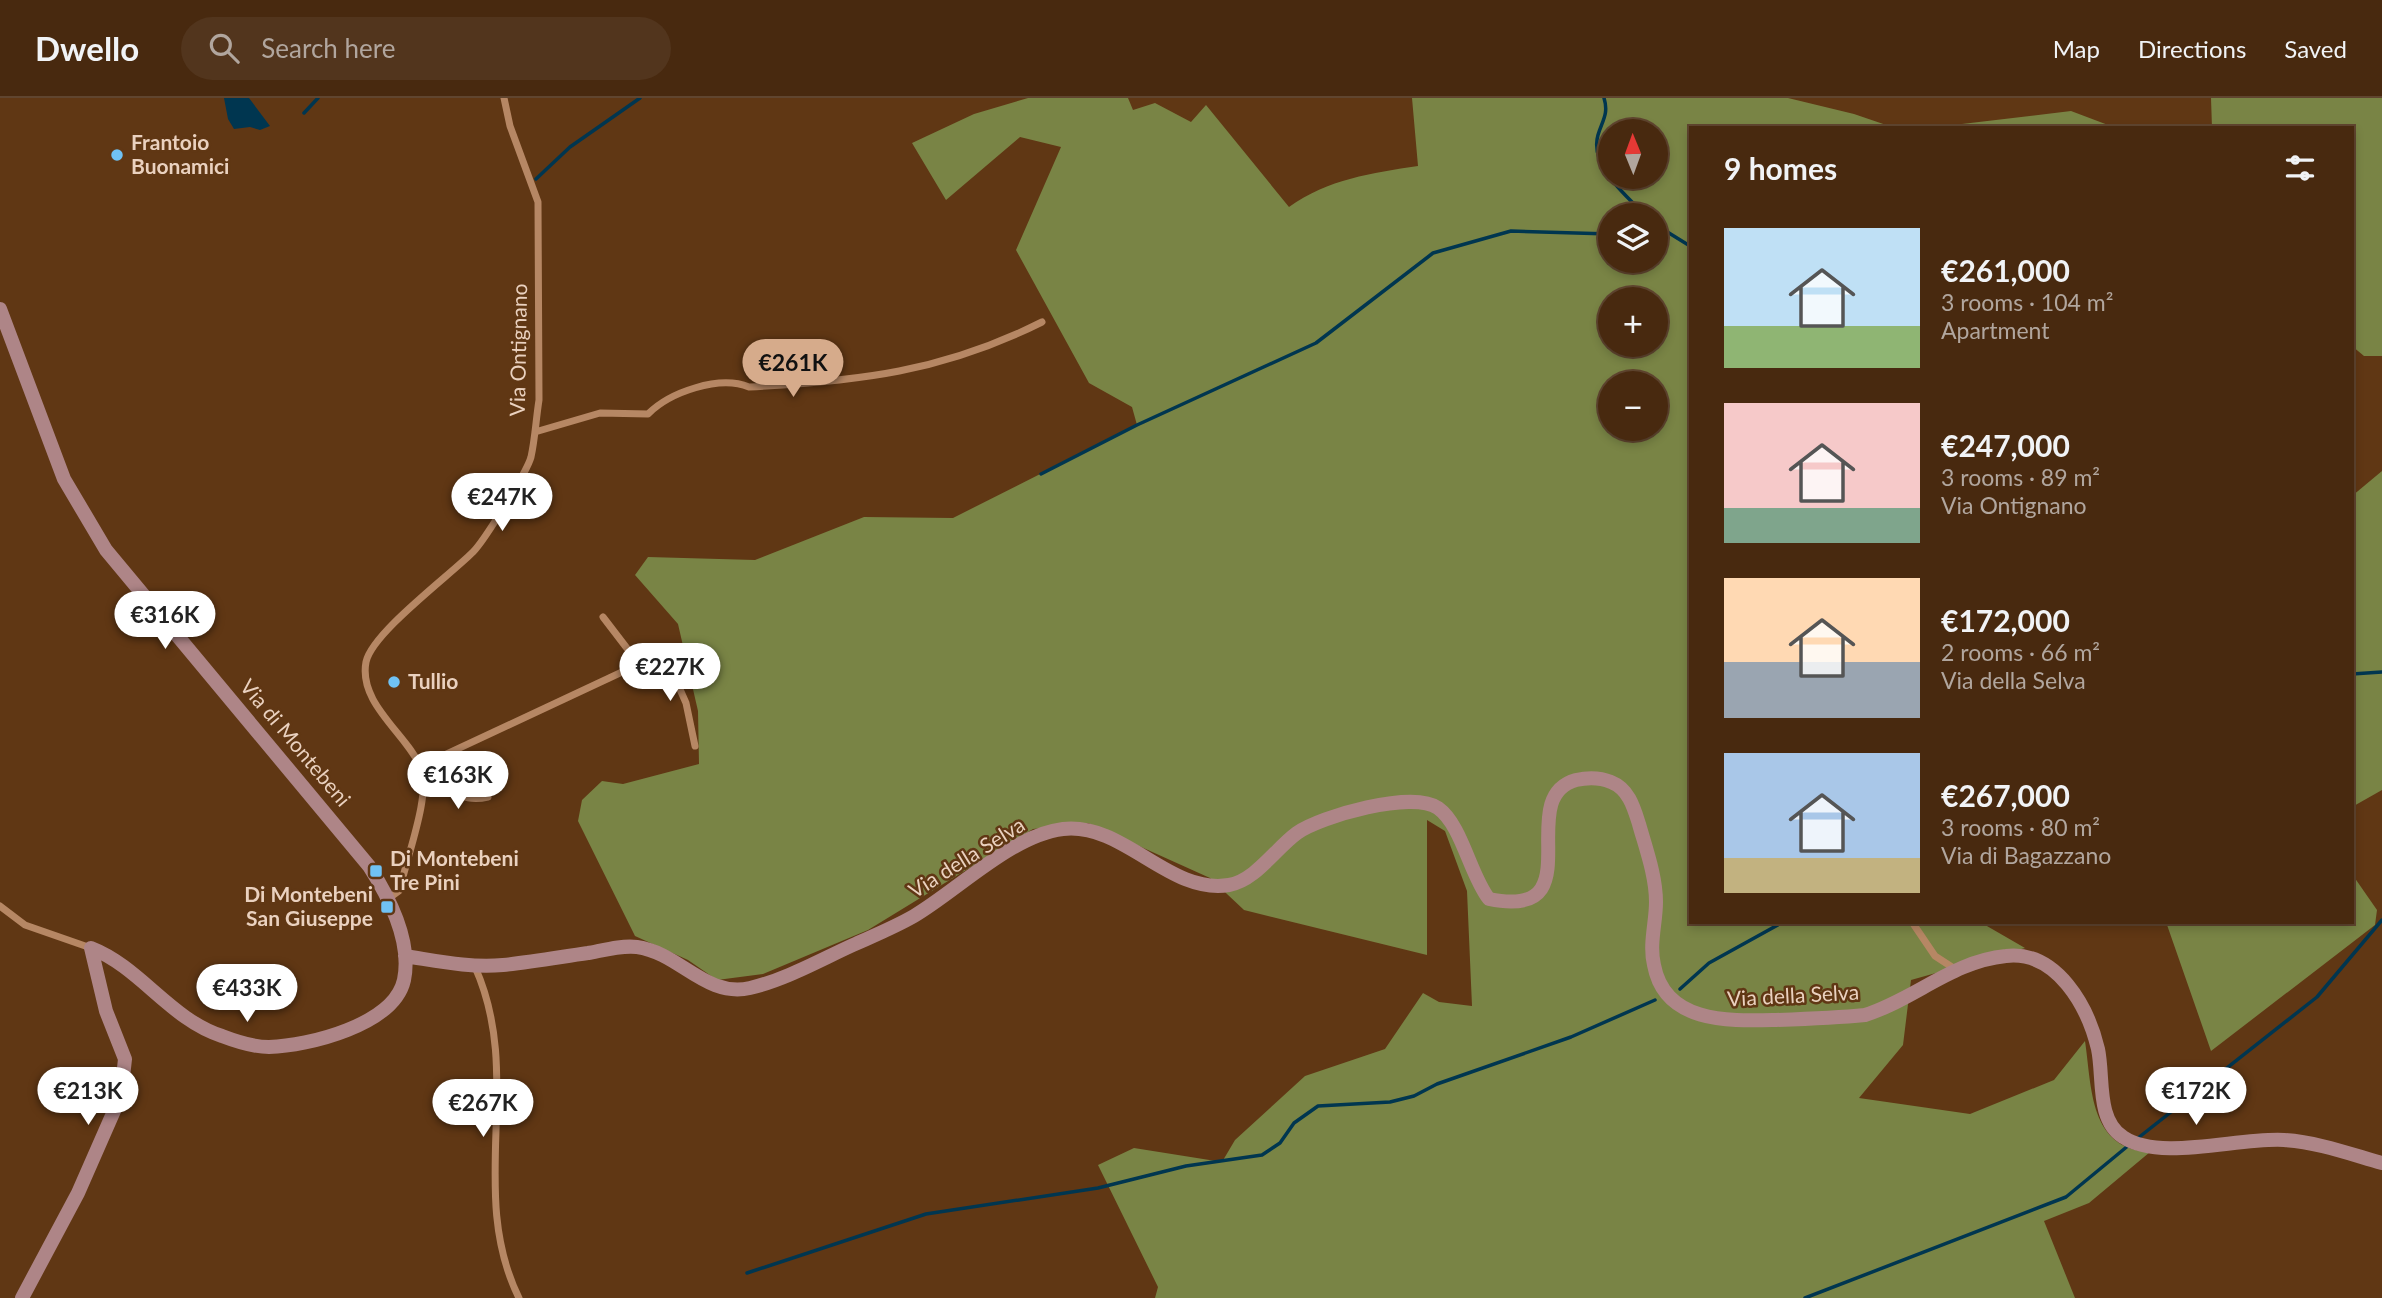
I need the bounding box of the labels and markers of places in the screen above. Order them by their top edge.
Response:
place label: Frantoio Buonamici [131,129,229,178]
marker: Frantoio Buonamici [109,147,125,163]
pin: €261K [744,340,842,399]
pin: €247K [453,474,551,533]
pin: €316K [116,592,214,651]
pin: €227K [621,644,719,703]
place label: Tullio [408,668,458,693]
marker: Tullio [386,674,402,690]
pin: €163K [409,752,507,811]
place label: Di Montebeni Tre Pini [390,845,519,894]
marker: Di Montebeni Tre Pini [368,863,384,879]
place label: Di Montebeni San Giuseppe [244,881,373,930]
marker: Di Montebeni San Giuseppe [379,899,395,915]
pin: €433K [198,964,296,1024]
pin: €213K [39,1068,137,1127]
pin: €172K [2147,1068,2245,1127]
pin: €267K [434,1080,532,1139]

